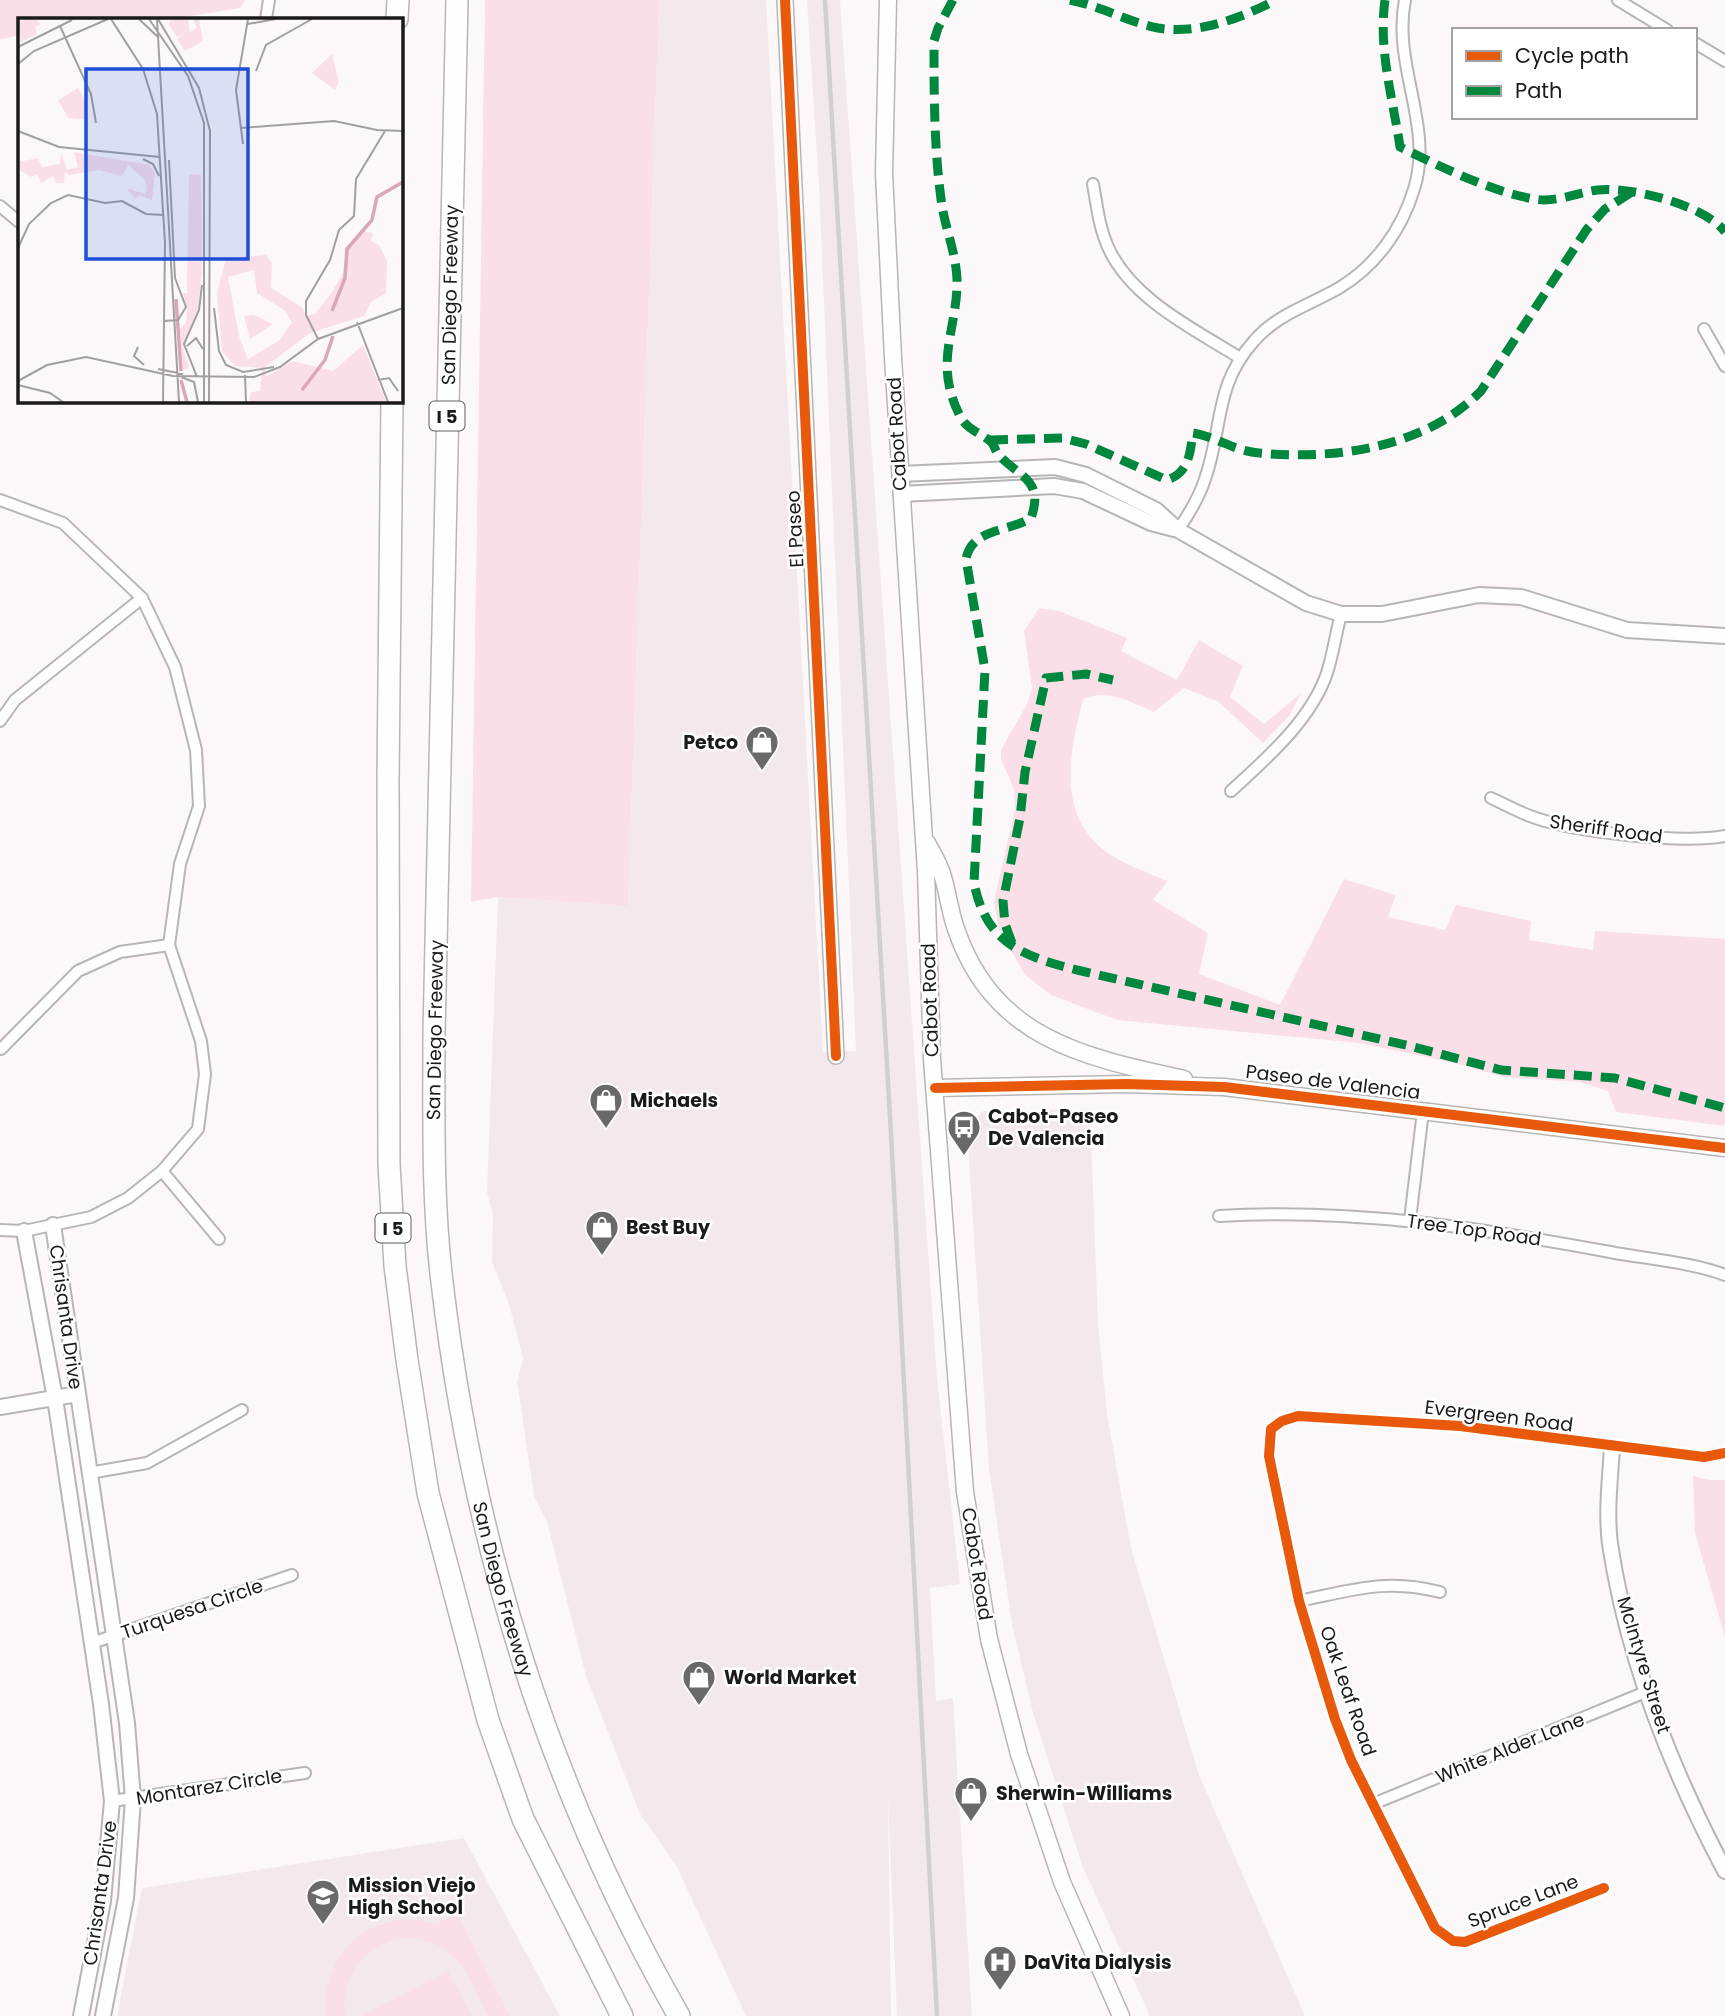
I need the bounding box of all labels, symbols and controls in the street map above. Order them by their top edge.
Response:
inset map [18,18,402,402]
legend [1452,28,1697,119]
text: Cycle path [1515,41,1629,70]
text: Path [1515,76,1562,105]
street label: San Diego Freeway [435,204,465,385]
street label: Cabot Road [881,376,913,492]
road number: I 5 [430,402,464,430]
street label: El Paseo [779,490,811,568]
shop icon: Petco [743,723,781,772]
place label: Petco [683,729,738,756]
street label: Sheriff Road [1548,808,1664,850]
street label: San Diego Freeway [420,939,450,1120]
street label: Cabot Road [915,943,945,1057]
street label: Paseo de Valencia [1244,1058,1422,1106]
shop icon: Michaels [587,1081,625,1130]
place label: Michaels [630,1087,718,1114]
place label: Cabot-Paseo De Valencia [988,1103,1118,1152]
bus stop icon: Cabot-Paseo De Valencia [945,1108,983,1157]
street label: Tree Top Road [1405,1207,1543,1253]
shop icon: Best Buy [583,1208,621,1257]
road number: I 5 [376,1213,410,1242]
place label: Best Buy [626,1214,711,1241]
street label: Chrisanta Drive [42,1243,90,1391]
street label: Evergreen Road [1423,1393,1575,1439]
street label: San Diego Freeway [466,1499,541,1680]
street label: Cabot Road [955,1506,999,1622]
street label: Turquesa Circle [117,1572,267,1646]
street label: McIntyre Street [1610,1593,1678,1737]
street label: Oak Leaf Road [1313,1622,1383,1760]
shop icon: World Market [680,1658,718,1707]
place label: World Market [724,1664,857,1691]
street label: White Alder Lane [1432,1706,1588,1790]
street label: Montarez Circle [134,1762,284,1812]
shop icon: Sherwin-Williams [952,1774,990,1823]
place label: Sherwin-Williams [996,1780,1172,1807]
street label: Chrisanta Drive [76,1819,124,1967]
street label: Spruce Lane [1464,1867,1582,1935]
place label: Mission Viejo High School [348,1872,476,1921]
school or university icon: Mission Viejo High School [304,1877,342,1926]
hospital icon: DaVita Dialysis [981,1943,1019,1992]
place label: DaVita Dialysis [1024,1949,1172,1976]

